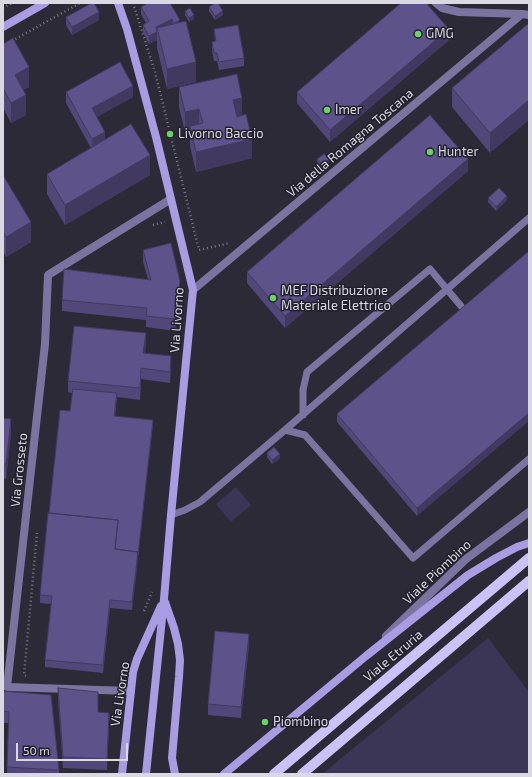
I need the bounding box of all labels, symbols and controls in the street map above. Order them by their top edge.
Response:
place label: GMG [426,26,454,42]
marker: GMG [413,29,423,39]
street label: Via della Romagna Toscana [284,85,416,201]
place label: Imer [335,102,362,118]
marker: Imer [322,105,332,115]
place label: Livorno Baccio [178,126,264,142]
marker: Livorno Baccio [165,129,175,139]
place label: Hunter [438,144,479,160]
marker: Hunter [425,147,435,157]
place label: MEF Distribuzione Materiale Elettrico [281,283,391,314]
street label: Via Livorno [167,287,187,353]
marker: MEF Distribuzione Materiale Elettrico [268,293,278,303]
street label: Via Grosseto [7,432,31,508]
street label: Viale Piombino [400,537,474,607]
street label: Viale Etruria [360,627,426,685]
street label: Via Livorno [107,660,133,728]
place label: Piombino [273,714,328,730]
marker: Piombino [260,717,270,727]
scale bar [18,735,130,761]
text: 50 m [23,743,50,757]

